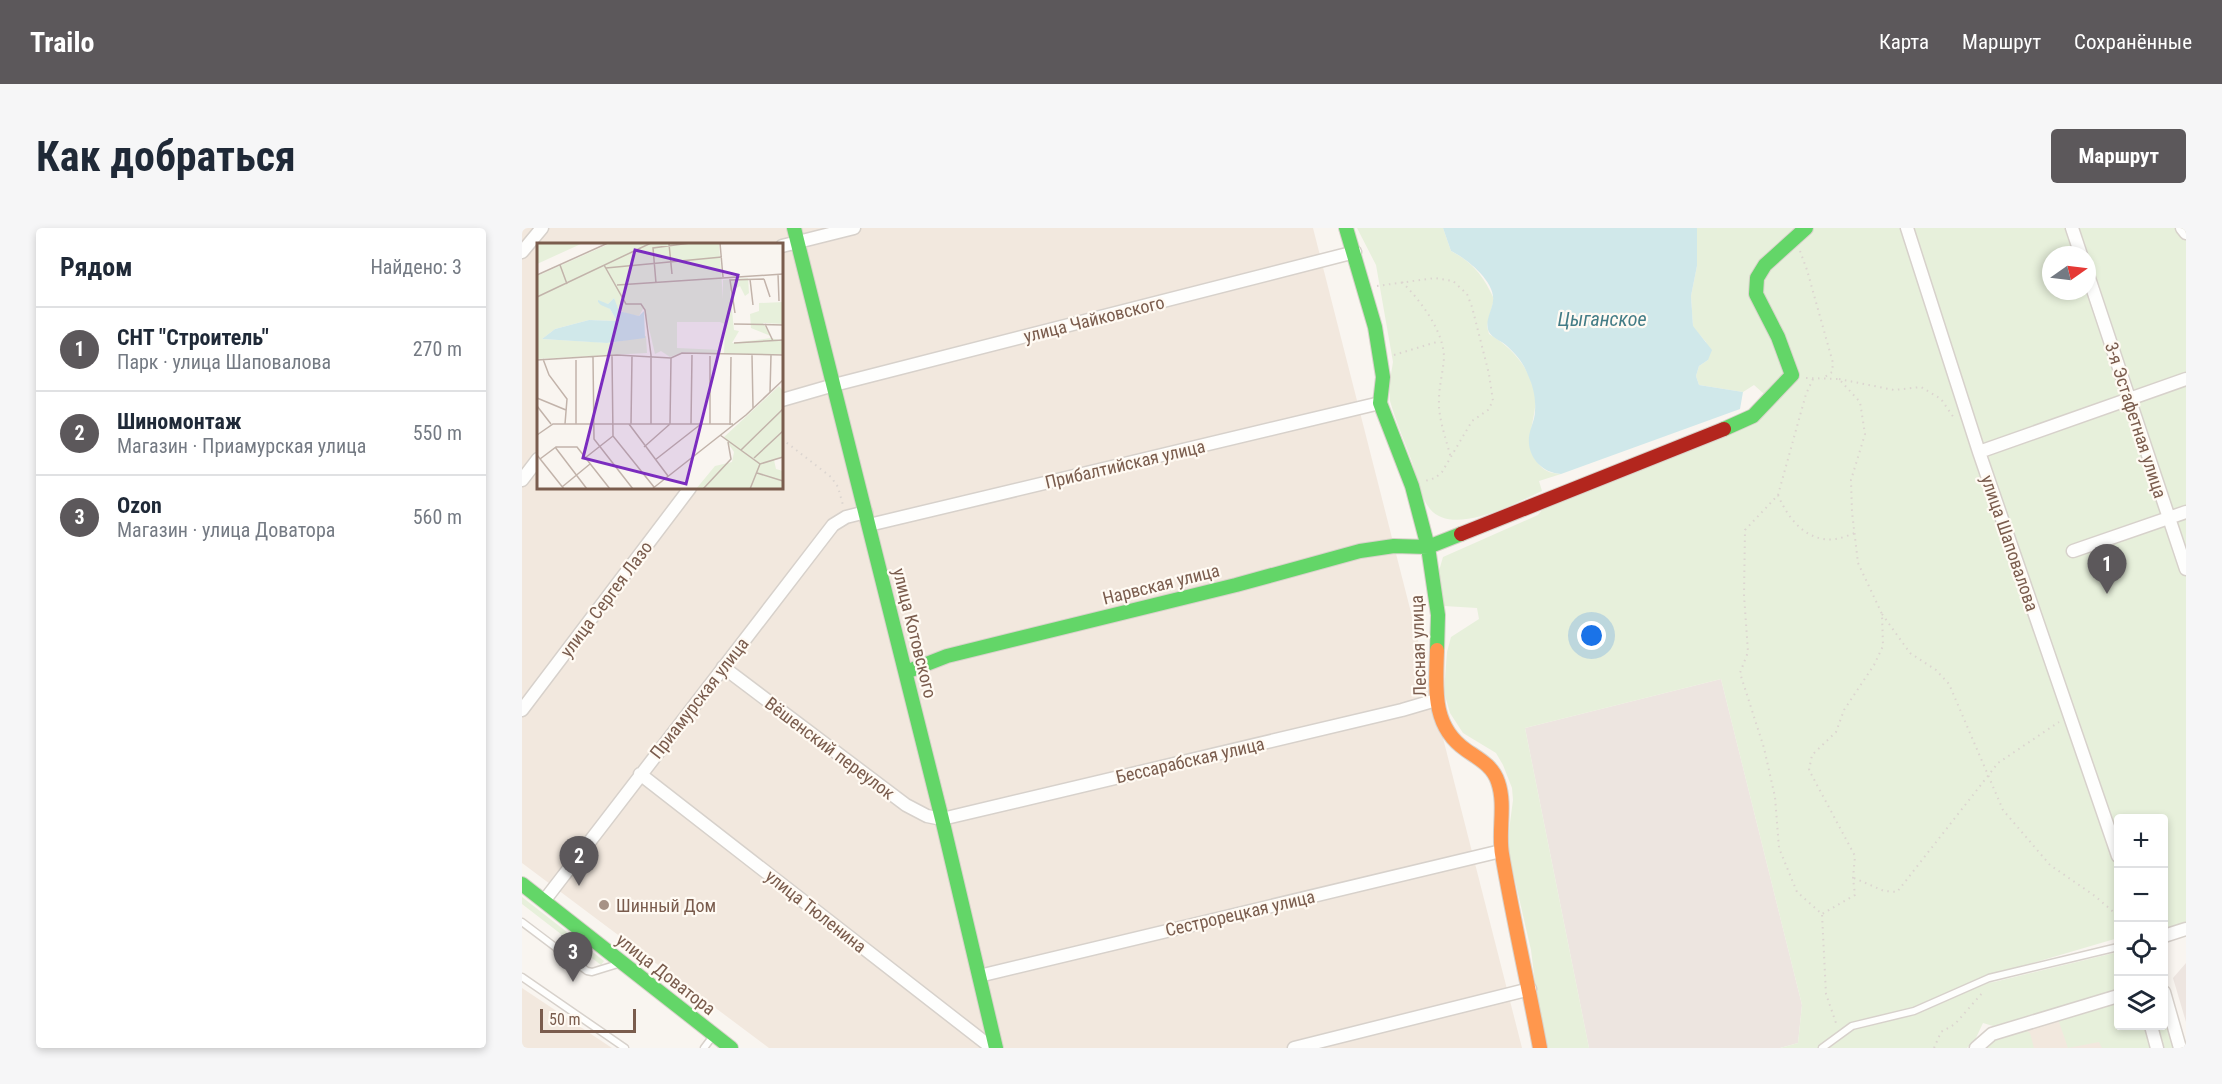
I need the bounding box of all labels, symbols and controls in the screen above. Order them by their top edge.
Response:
text: Trailo [30,26,94,59]
text: Карта [1879,30,1929,54]
text: Маршрут [1962,30,2041,54]
text: Сохранённые [2074,30,2192,54]
button: Маршрут [2051,129,2186,183]
text: Как добраться [36,132,296,181]
inset map [537,243,783,489]
north arrow [2042,246,2096,300]
text: Рядом [60,252,132,282]
text: Найдено: 3 [370,255,462,279]
street label: улица Чайковского [1021,291,1167,347]
water label: Цыганское [1558,307,1646,331]
text: СНТ "Строитель" [117,325,269,350]
text: 1 [74,337,85,361]
text: 270 m [413,337,462,361]
street label: 3-я Эстафетная улица [2101,339,2171,501]
text: Парк · улица Шаповалова [117,350,331,374]
text: Шиномонтаж [117,409,241,434]
text: 2 [74,421,85,445]
text: 550 m [413,421,462,445]
text: Магазин · Приамурская улица [117,434,366,458]
street label: Прибалтийская улица [1043,435,1207,493]
street label: улица Шаповалова [1977,472,2043,614]
text: Ozon [117,493,162,518]
text: 3 [74,505,85,529]
text: 560 m [413,505,462,529]
text: Магазин · улица Доватора [117,518,335,542]
street label: улица Сергея Лазо [556,537,656,661]
pin: 1 [2088,544,2126,594]
street label: Нарвская улица [1100,559,1222,609]
street label: улица Котовского [889,566,941,700]
street label: Лесная улица [1406,595,1430,697]
your location [1577,621,1606,650]
street label: Приамурская улица [645,633,753,763]
street label: Вёшенский переулок [761,692,899,804]
street label: Бессарабская улица [1114,733,1266,787]
map controls [2114,814,2168,1030]
button: + [2114,814,2168,868]
pin: 2 [560,836,598,886]
street label: улица Тюленина [761,865,871,957]
button: − [2114,868,2168,922]
street label: Сестрорецкая улица [1163,886,1317,940]
place label: Шинный Дом [616,895,716,916]
marker: Шинный Дом [597,898,611,912]
button: locate [2114,922,2168,976]
street label: улица Доватора [612,929,720,1019]
pin: 3 [554,932,592,982]
button: layers [2114,976,2168,1030]
scale bar [540,1006,636,1034]
text: 50 m [549,1010,581,1029]

